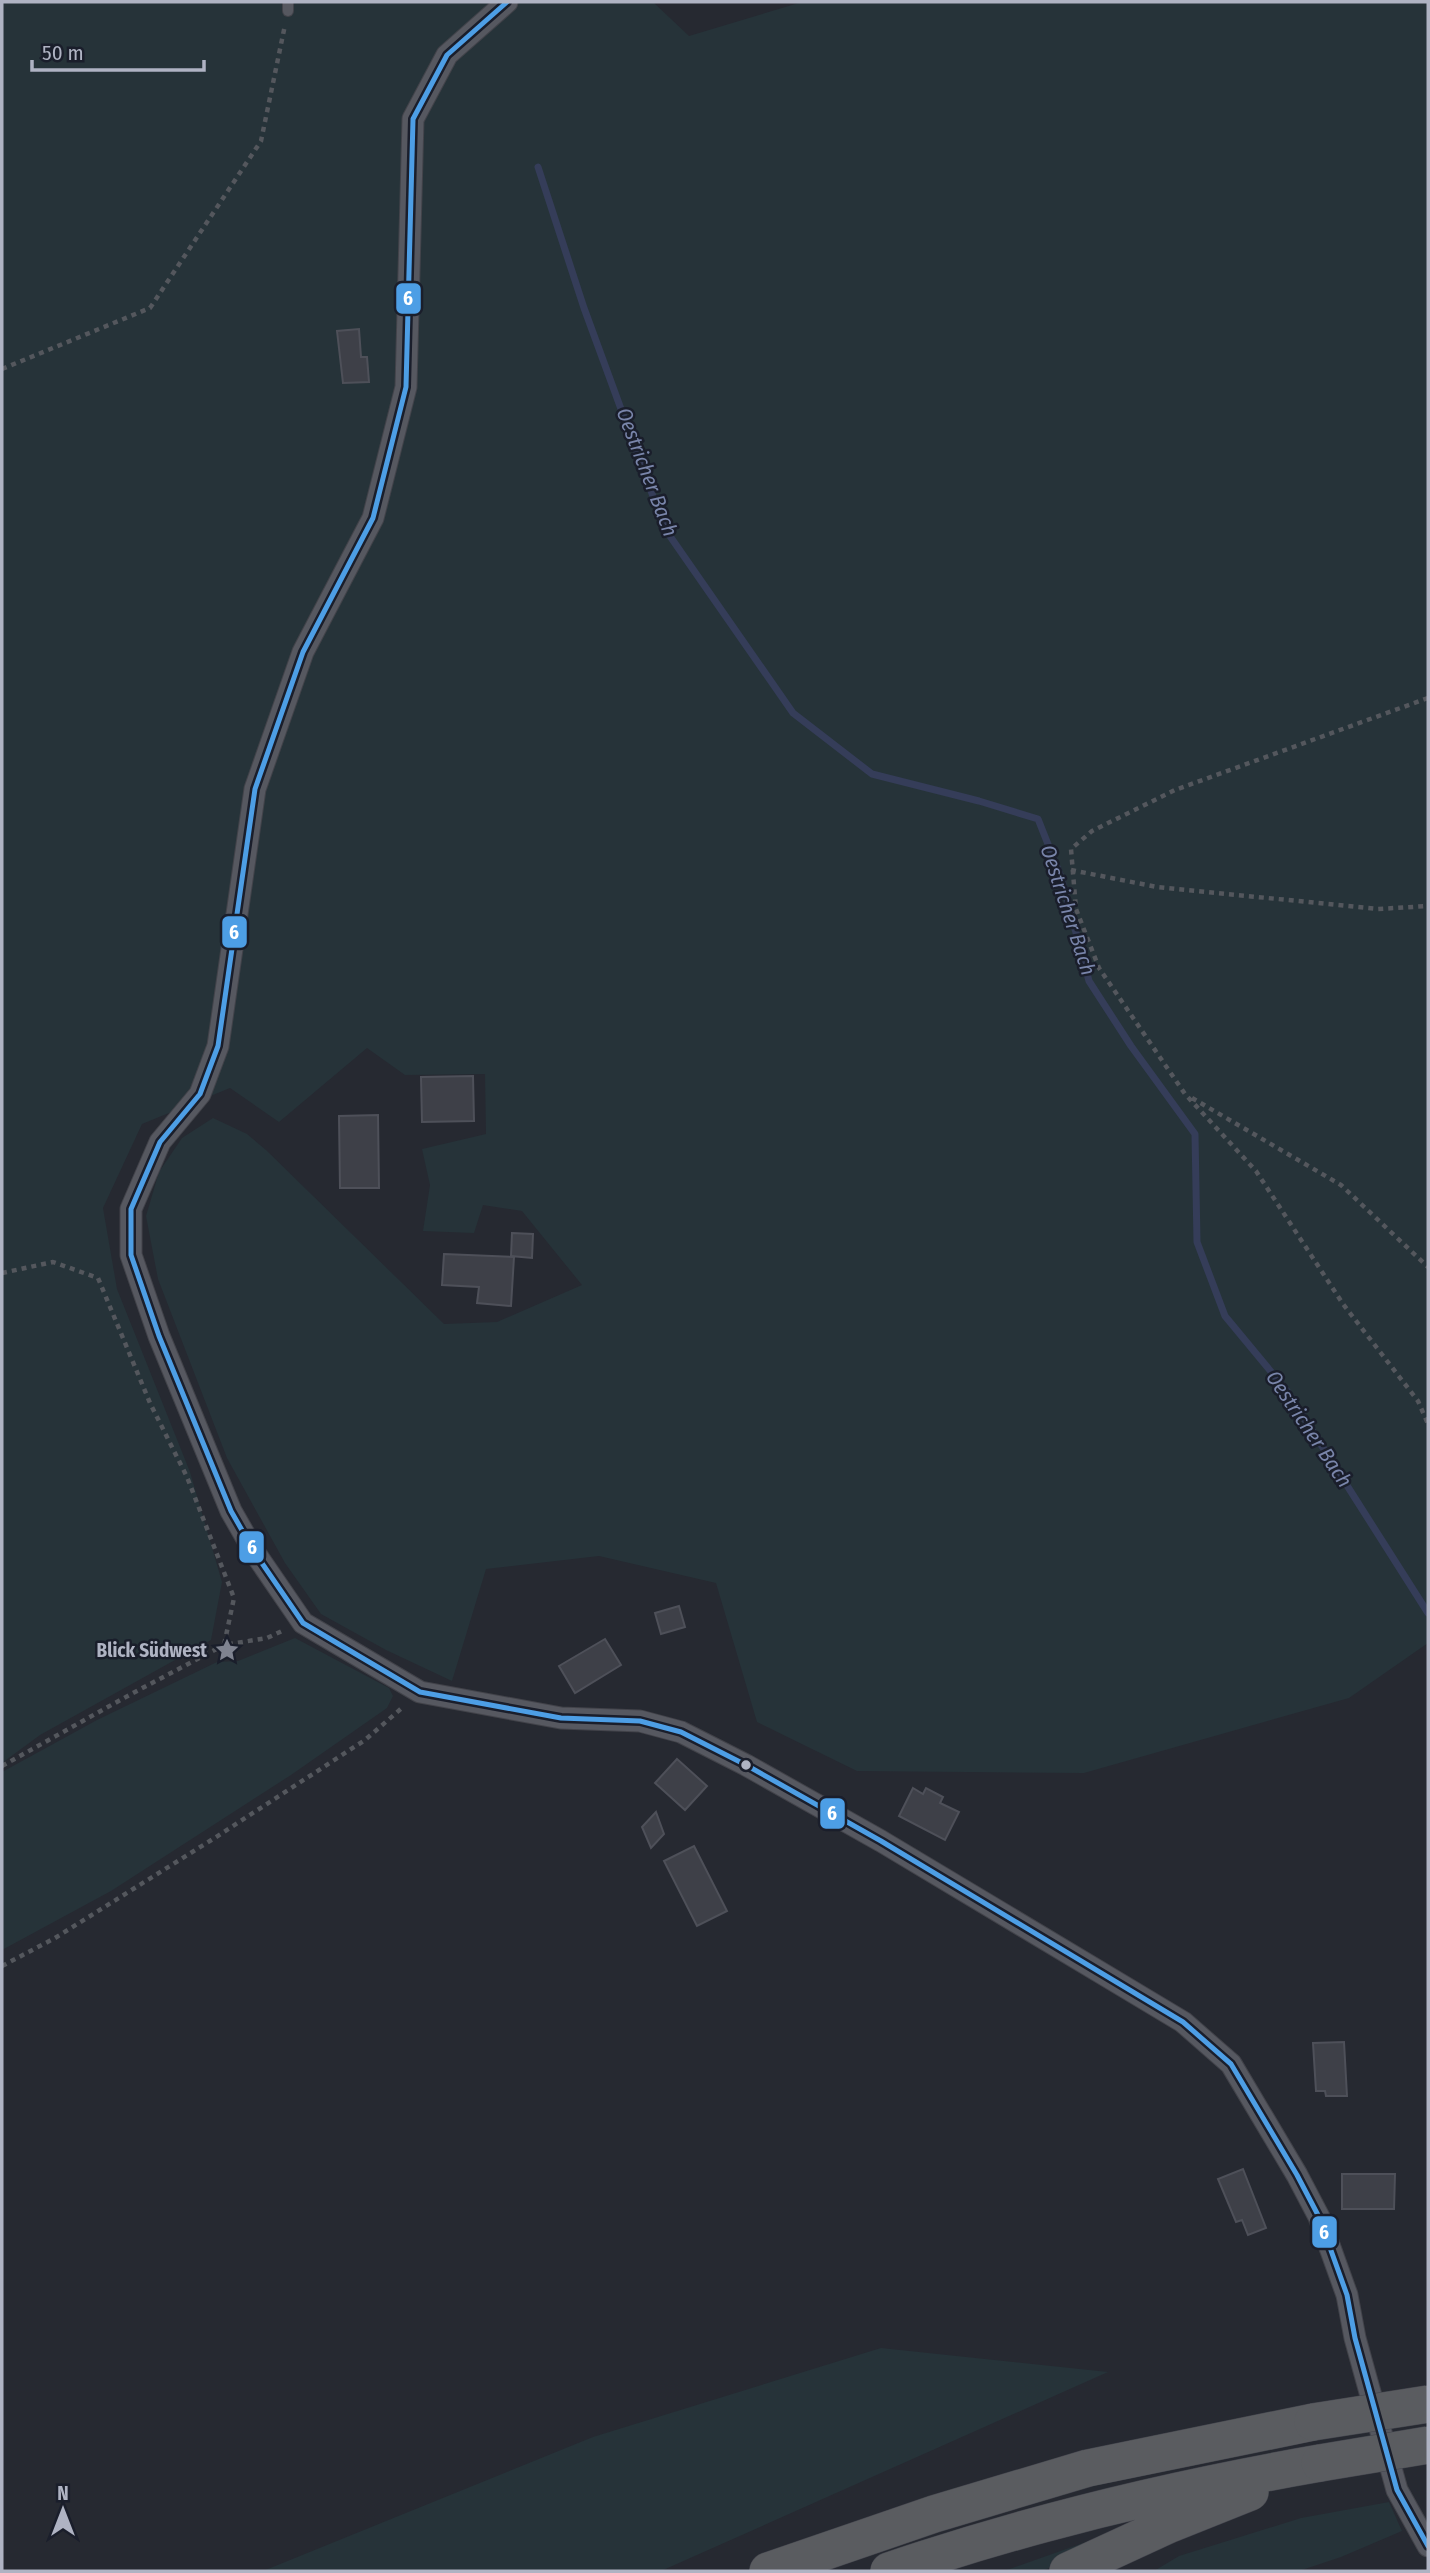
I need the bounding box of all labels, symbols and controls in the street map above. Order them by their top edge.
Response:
scale bar [32,28,203,72]
text: 50 m [42,40,84,66]
line badge: 6 [395,282,422,315]
text: 6 [403,287,413,310]
water label: Oestricher Bach [611,404,683,540]
water label: Oestricher Bach [1035,841,1101,979]
line badge: 6 [221,915,248,949]
text: 6 [229,921,239,944]
water label: Oestricher Bach [1260,1365,1358,1493]
line badge: 6 [238,1530,265,1564]
text: 6 [247,1536,257,1559]
place icon: Blick Südwest [213,1636,241,1664]
place label: Blick Südwest [97,1639,207,1662]
unlabelled marker [739,1758,753,1772]
line badge: 6 [819,1797,846,1830]
text: 6 [827,1802,837,1825]
line badge: 6 [1311,2215,1338,2249]
text: 6 [1319,2221,1329,2244]
north arrow [28,2475,98,2545]
text: N [57,2482,69,2505]

